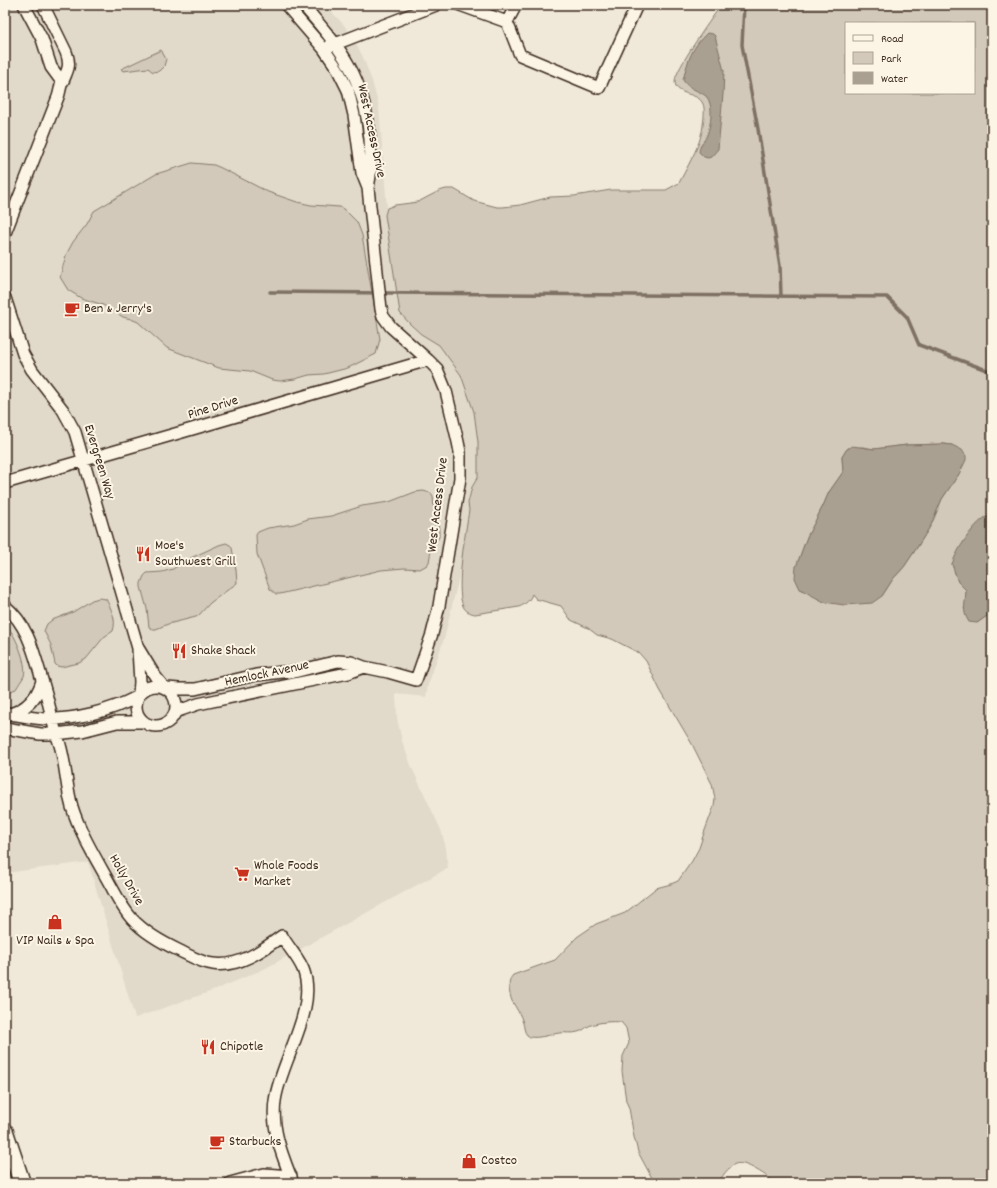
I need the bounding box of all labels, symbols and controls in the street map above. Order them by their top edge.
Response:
legend [845,22,975,94]
text: Road [881,31,903,48]
text: Park [881,51,902,68]
text: Water [881,71,908,88]
street label: West Access Drive [351,82,391,180]
place label: Ben & Jerry's [84,299,152,319]
cafe icon: Ben & Jerry's [63,300,81,318]
street label: Pine Drive [185,391,241,425]
street label: Evergreen Way [78,422,120,502]
street label: West Access Drive [422,456,454,554]
place label: Moe's Southwest Grill [155,536,237,572]
restaurant icon: Moe's Southwest Grill [134,545,152,563]
place label: Shake Shack [191,641,256,661]
restaurant icon: Shake Shack [170,642,188,660]
street label: Hemlock Avenue [223,655,311,693]
street label: Holly Drive [103,851,149,909]
place label: Whole Foods Market [254,856,319,892]
supermarket icon: Whole Foods Market [233,865,251,883]
shop icon: VIP Nails & Spa [46,913,64,931]
place label: VIP Nails & Spa [16,931,94,951]
place label: Chipotle [220,1037,263,1057]
restaurant icon: Chipotle [199,1038,217,1056]
place label: Starbucks [229,1132,282,1152]
cafe icon: Starbucks [208,1133,226,1151]
place label: Costco [481,1151,517,1171]
shop icon: Costco [460,1152,478,1170]

